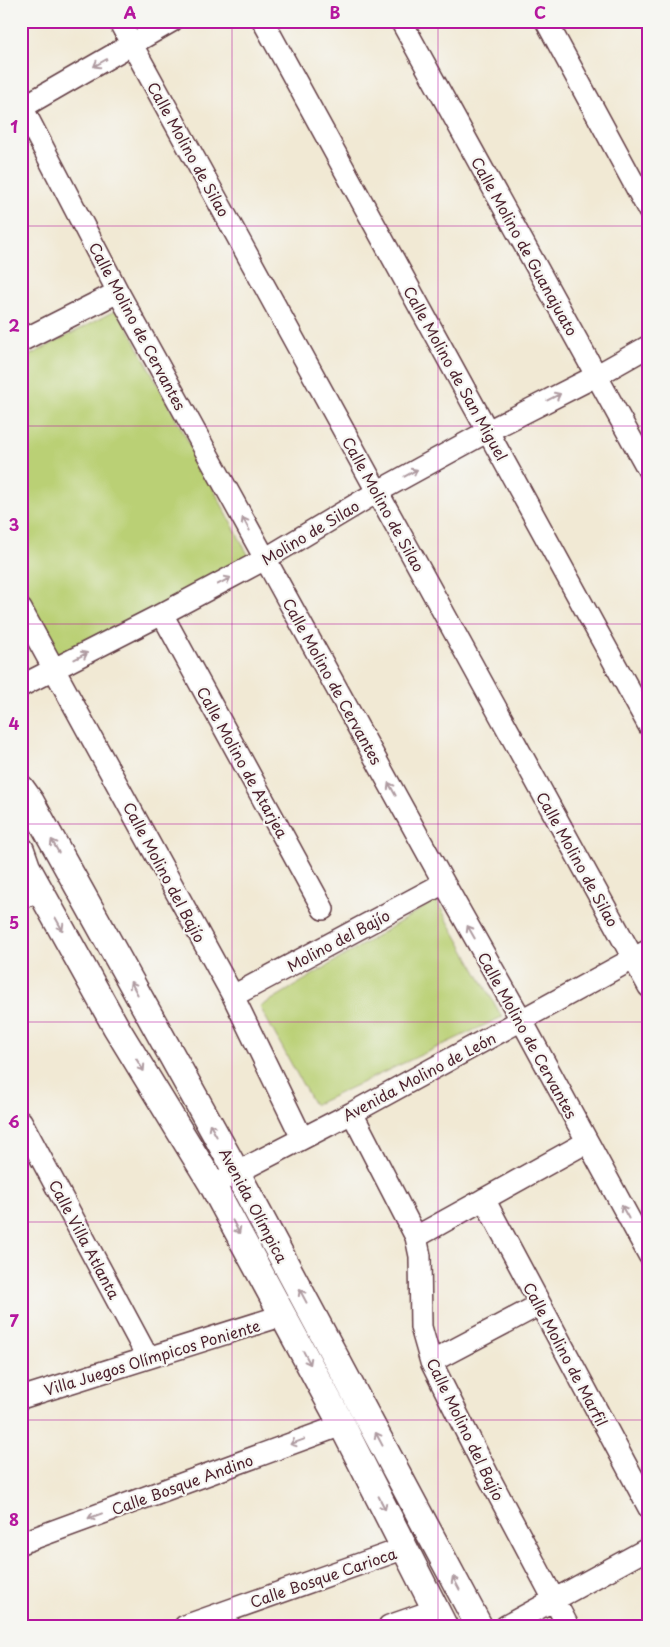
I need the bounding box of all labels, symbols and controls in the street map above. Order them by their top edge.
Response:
text: A [124,0,137,24]
text: B [330,0,341,24]
text: C [534,0,546,24]
one-way arrow [93,59,107,69]
street label: Calle Molino de Silao [142,77,236,221]
text: 1 [10,114,18,138]
street label: Calle Molino de Guanajuato [466,152,584,340]
street label: Calle Molino de Cervantes [84,238,192,414]
street label: Calle Molino de San Miguel [398,282,514,464]
text: 2 [8,313,20,337]
one-way arrow [546,392,561,401]
street label: Calle Molino de Silao [337,432,431,576]
one-way arrow [403,468,417,478]
street label: Molino de Silao [257,494,363,570]
text: 3 [9,512,19,536]
one-way arrow [241,518,251,532]
one-way arrow [217,576,232,586]
street label: Calle Molino de Cervantes [278,594,388,769]
one-way arrow [73,651,88,661]
street label: Calle Molino de Atarjea [192,682,295,843]
text: 4 [9,711,20,735]
one-way arrow [387,782,397,797]
street label: Calle Molino de Silao [531,787,625,931]
street label: Calle Molino del Bajío [118,798,212,946]
one-way arrow [50,839,59,854]
street label: Molino del Bajío [282,903,394,977]
text: 5 [9,910,19,934]
one-way arrow [55,917,65,931]
one-way arrow [466,924,476,939]
street label: Calle Molino de Cervantes [473,948,583,1123]
one-way arrow [129,981,139,996]
street label: Avenida Molino de León [338,1026,500,1126]
one-way arrow [136,1058,146,1072]
text: 6 [8,1109,20,1133]
one-way arrow [208,1123,217,1138]
street label: Avenida Olímpica [214,1143,294,1267]
street label: Calle Villa Atlanta [44,1175,126,1303]
one-way arrow [620,1205,629,1220]
one-way arrow [231,1219,241,1233]
street label: Calle Molino de Marfil [518,1278,614,1430]
one-way arrow [298,1289,307,1304]
text: 7 [9,1308,19,1332]
street label: Villa Juegos Olímpicos Poniente [41,1313,263,1401]
one-way arrow [303,1350,312,1365]
street label: Calle Molino del Bajío [421,1354,511,1504]
one-way arrow [374,1432,384,1447]
one-way arrow [289,1438,305,1447]
street label: Calle Bosque Andino [108,1448,256,1520]
one-way arrow [377,1495,387,1510]
text: 8 [9,1507,19,1531]
one-way arrow [88,1512,103,1521]
street label: Calle Bosque Carioca [247,1541,400,1613]
one-way arrow [451,1575,461,1590]

